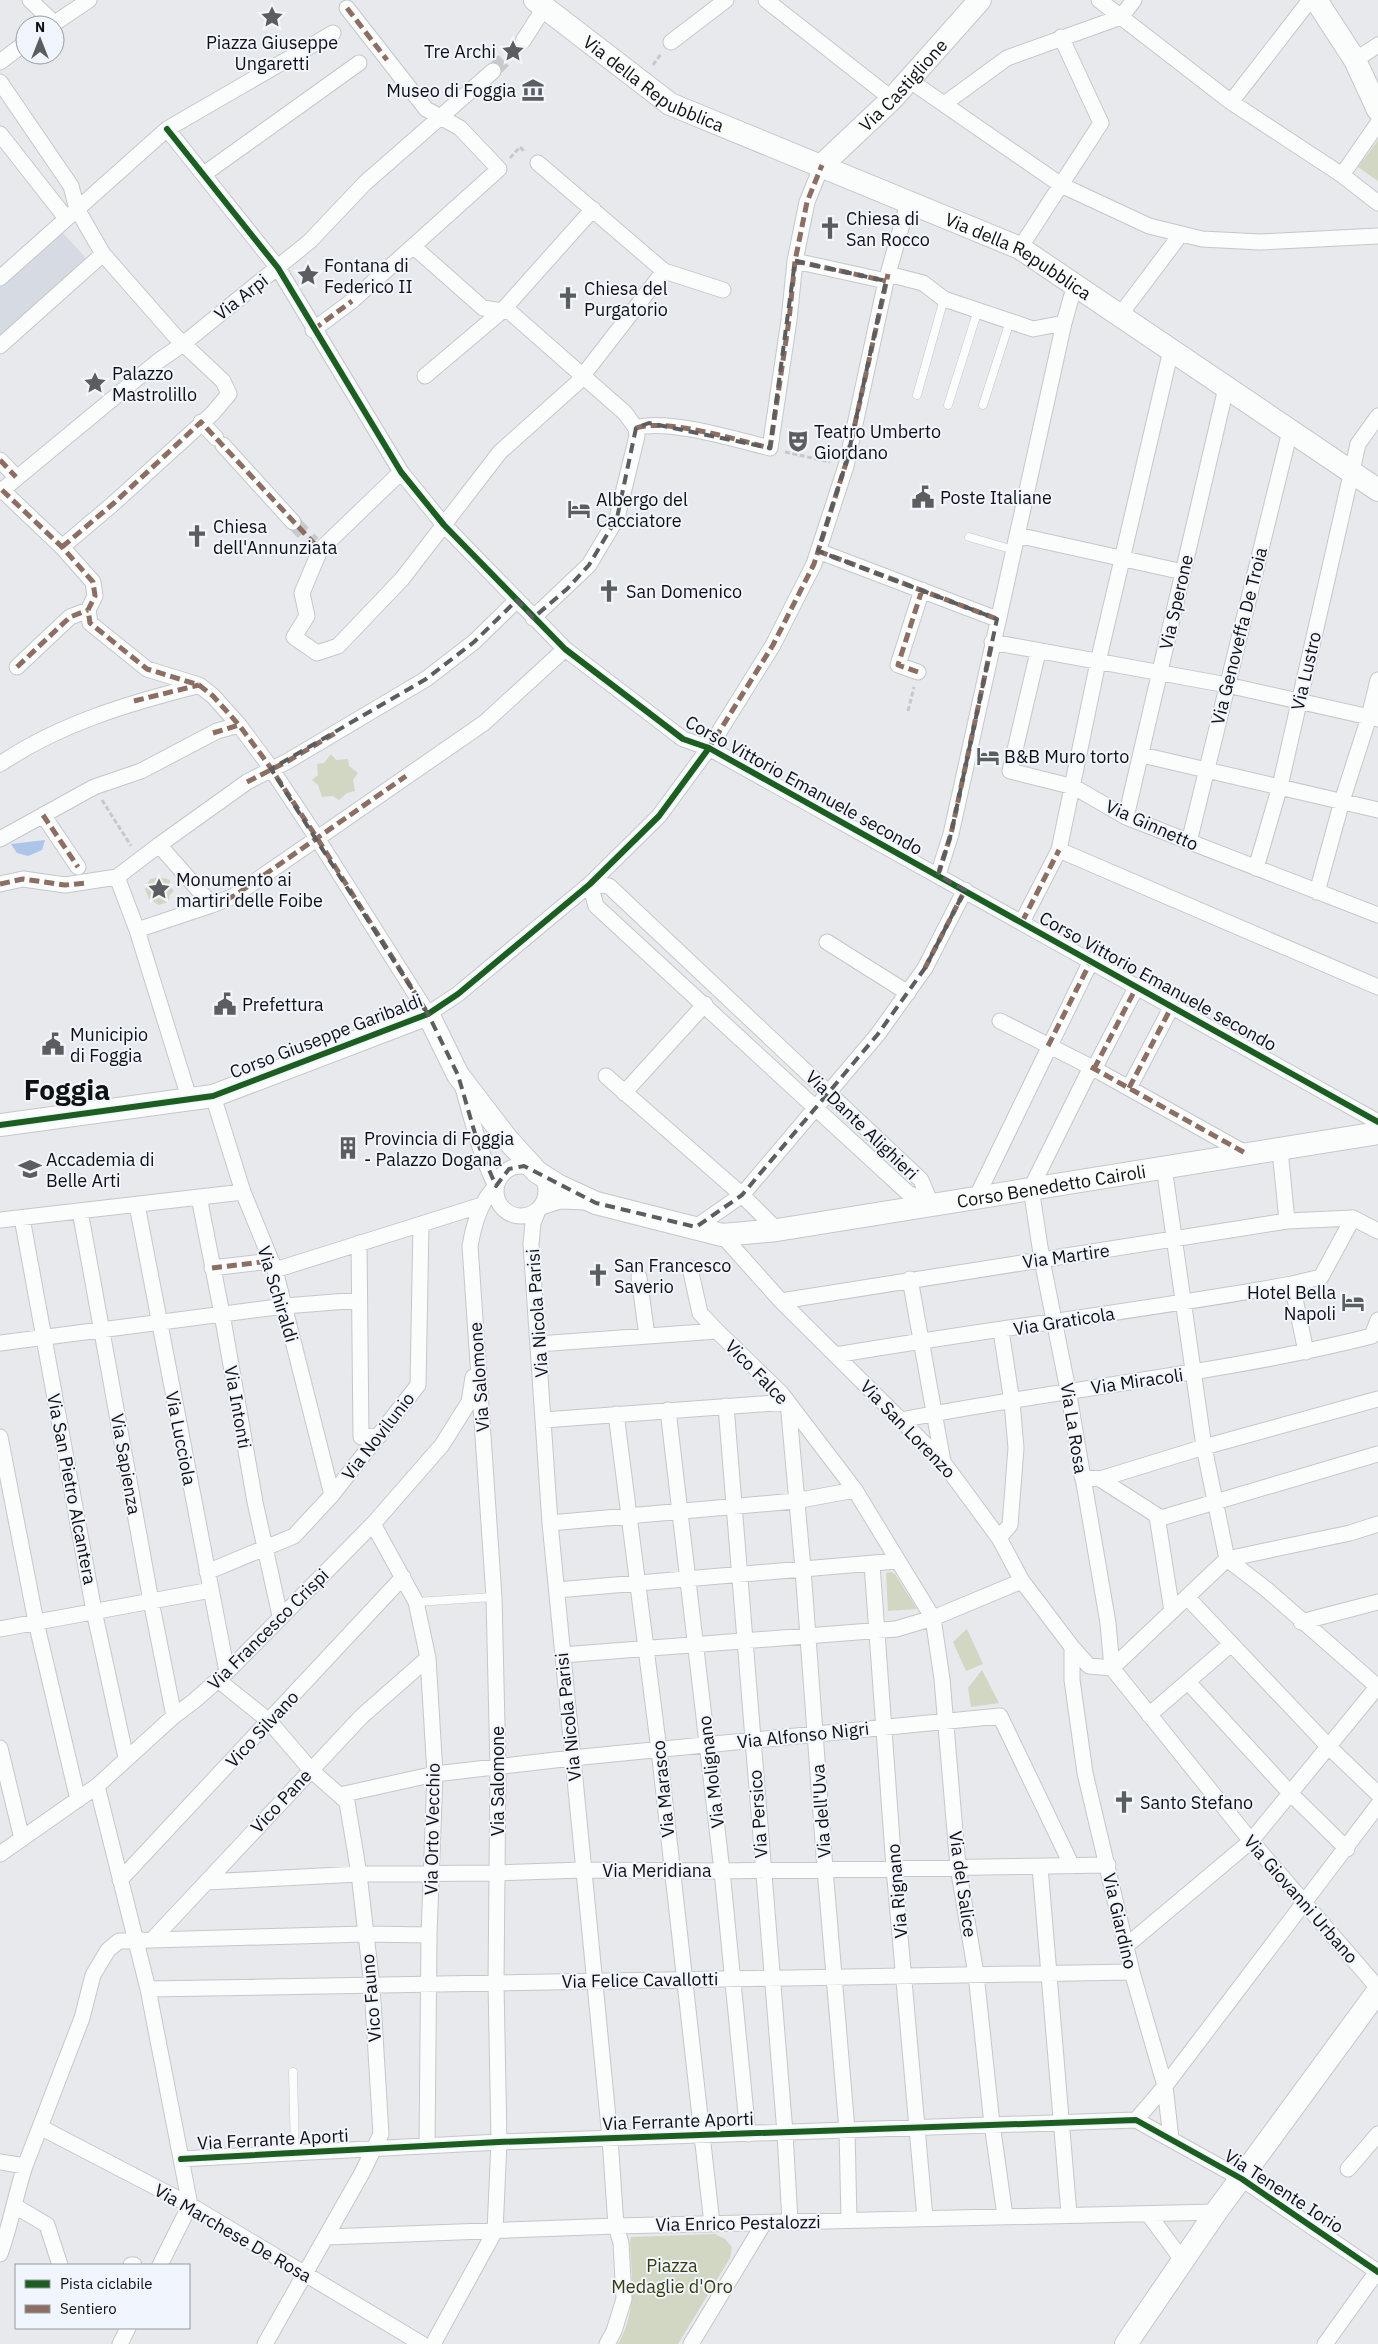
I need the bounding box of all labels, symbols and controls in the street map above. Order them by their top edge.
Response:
place icon: Piazza Giuseppe Ungaretti [259,4,285,30]
north arrow [15,15,65,65]
text: N [35,18,45,36]
street label: Via della Repubblica [579,30,728,137]
place label: Piazza Giuseppe Ungaretti [206,31,338,75]
street label: Via Castiglione [854,34,952,136]
place icon: Tre Archi [500,38,526,64]
place label: Tre Archi [424,40,496,63]
museum icon: Museo di Foggia [520,77,546,103]
place label: Museo di Foggia [386,79,516,102]
place label: Chiesa di San Rocco [846,207,930,251]
street label: Via della Repubblica [942,207,1096,305]
church icon: Chiesa di San Rocco [817,215,843,241]
place label: Fontana di Federico II [324,254,413,298]
place icon: Fontana di Federico II [295,262,321,288]
street label: Via Arpi [209,269,273,325]
place label: Chiesa del Purgatorio [584,277,668,321]
church icon: Chiesa del Purgatorio [555,285,581,311]
place label: Palazzo Mastrolillo [112,362,197,406]
place icon: Palazzo Mastrolillo [82,370,108,396]
place label: Teatro Umberto Giordano [814,420,941,464]
theatre icon: Teatro Umberto Giordano [785,428,811,454]
public building icon: Poste Italiane [910,484,936,510]
place label: Poste Italiane [940,486,1052,509]
place label: Albergo del Cacciatore [596,488,688,532]
hotel icon: Albergo del Cacciatore [566,496,592,522]
place label: Chiesa dell'Annunziata [213,515,338,559]
church icon: Chiesa dell'Annunziata [184,523,210,549]
street label: Via Genoveffa De Troia [1206,544,1272,727]
street label: Via Sperone [1154,552,1198,652]
church icon: San Domenico [596,578,622,604]
place label: San Domenico [626,580,742,603]
street label: Via Lustro [1286,629,1326,713]
street label: Corso Vittorio Emanuele secondo [681,710,927,860]
hotel icon: B&B Muro torto [975,743,1001,769]
place label: B&B Muro torto [1004,745,1129,768]
street label: Via Ginnetto [1102,794,1202,856]
place label: Monumento ai martiri delle Foibe [176,868,323,912]
place icon: Monumento ai martiri delle Foibe [146,876,172,902]
street label: Corso Vittorio Emanuele secondo [1035,906,1281,1056]
street label: Corso Giuseppe Garibaldi [226,989,426,1083]
public building icon: Prefettura [212,991,238,1017]
place label: Prefettura [242,993,324,1016]
place label: Municipio di Foggia [70,1023,148,1067]
public building icon: Municipio di Foggia [40,1031,66,1057]
street label: Via Dante Alighieri [801,1065,923,1185]
district label: Foggia [24,1071,110,1108]
place label: Provincia di Foggia - Palazzo Dogana [364,1127,515,1171]
building icon: Provincia di Foggia - Palazzo Dogana [335,1135,361,1161]
place label: Accademia di Belle Arti [46,1148,155,1192]
school or university icon: Accademia di Belle Arti [17,1156,43,1182]
street label: Corso Benedetto Cairoli [955,1159,1147,1212]
street label: Via Martire [1021,1239,1111,1273]
street label: Via Schiraldi [252,1243,304,1345]
street label: Via Nicola Parisi [521,1248,553,1378]
place label: San Francesco Saverio [614,1254,731,1298]
church icon: San Francesco Saverio [585,1262,611,1288]
place label: Hotel Bella Napoli [1247,1281,1336,1325]
hotel icon: Hotel Bella Napoli [1340,1289,1366,1315]
street label: Via Graticola [1012,1302,1117,1340]
street label: Via Salomone [464,1321,494,1433]
street label: Vico Falce [720,1335,794,1409]
street label: Via Miracoli [1089,1363,1185,1399]
street label: Via Intonti [219,1364,257,1450]
street label: Via San Lorenzo [855,1375,961,1483]
street label: Via La Rosa [1055,1381,1093,1476]
street label: Via Novilunio [337,1387,419,1485]
street label: Via Lucciola [161,1389,201,1487]
street label: Via San Pietro Alcantera [42,1392,102,1587]
street label: Via Sapienza [106,1412,146,1517]
street label: Via Francesco Crispi [202,1563,334,1695]
street label: Via Nicola Parisi [550,1652,586,1782]
street label: Vico Silvano [221,1686,303,1772]
street label: Via Molignano [693,1714,729,1830]
street label: Via Alfonso Nigri [736,1717,870,1753]
street label: Via Salomone [486,1726,509,1836]
street label: Via Marasco [646,1739,680,1839]
street label: Via Orto Vecchio [419,1763,445,1895]
street label: Via dell'Uva [806,1763,836,1859]
street label: Vico Pane [246,1764,316,1838]
street label: Via Persico [743,1769,773,1859]
church icon: Santo Stefano [1111,1789,1137,1815]
place label: Santo Stefano [1140,1791,1253,1814]
street label: Via del Salice [944,1829,982,1939]
street label: Via Giovanni Urbano [1239,1830,1363,1968]
street label: Via Rignano [881,1843,913,1939]
street label: Via Meridiana [602,1859,712,1882]
street label: Via Giardino [1098,1871,1142,1971]
street label: Vico Fauno [356,1953,386,2043]
street label: Via Felice Cavallotti [561,1967,719,1993]
street label: Via Ferrante Aporti [602,2107,754,2135]
street label: Via Ferrante Aporti [197,2124,349,2154]
street label: Via Tenente Iorio [1220,2144,1348,2238]
street label: Via Marchese De Rosa [150,2179,316,2288]
street label: Via Enrico Pestalozzi [655,2210,821,2236]
park label: Piazza Medaglie d'Oro [611,2254,733,2298]
legend [15,2264,190,2329]
text: Pista ciclabile [60,2274,153,2293]
text: Sentiero [60,2299,117,2318]

